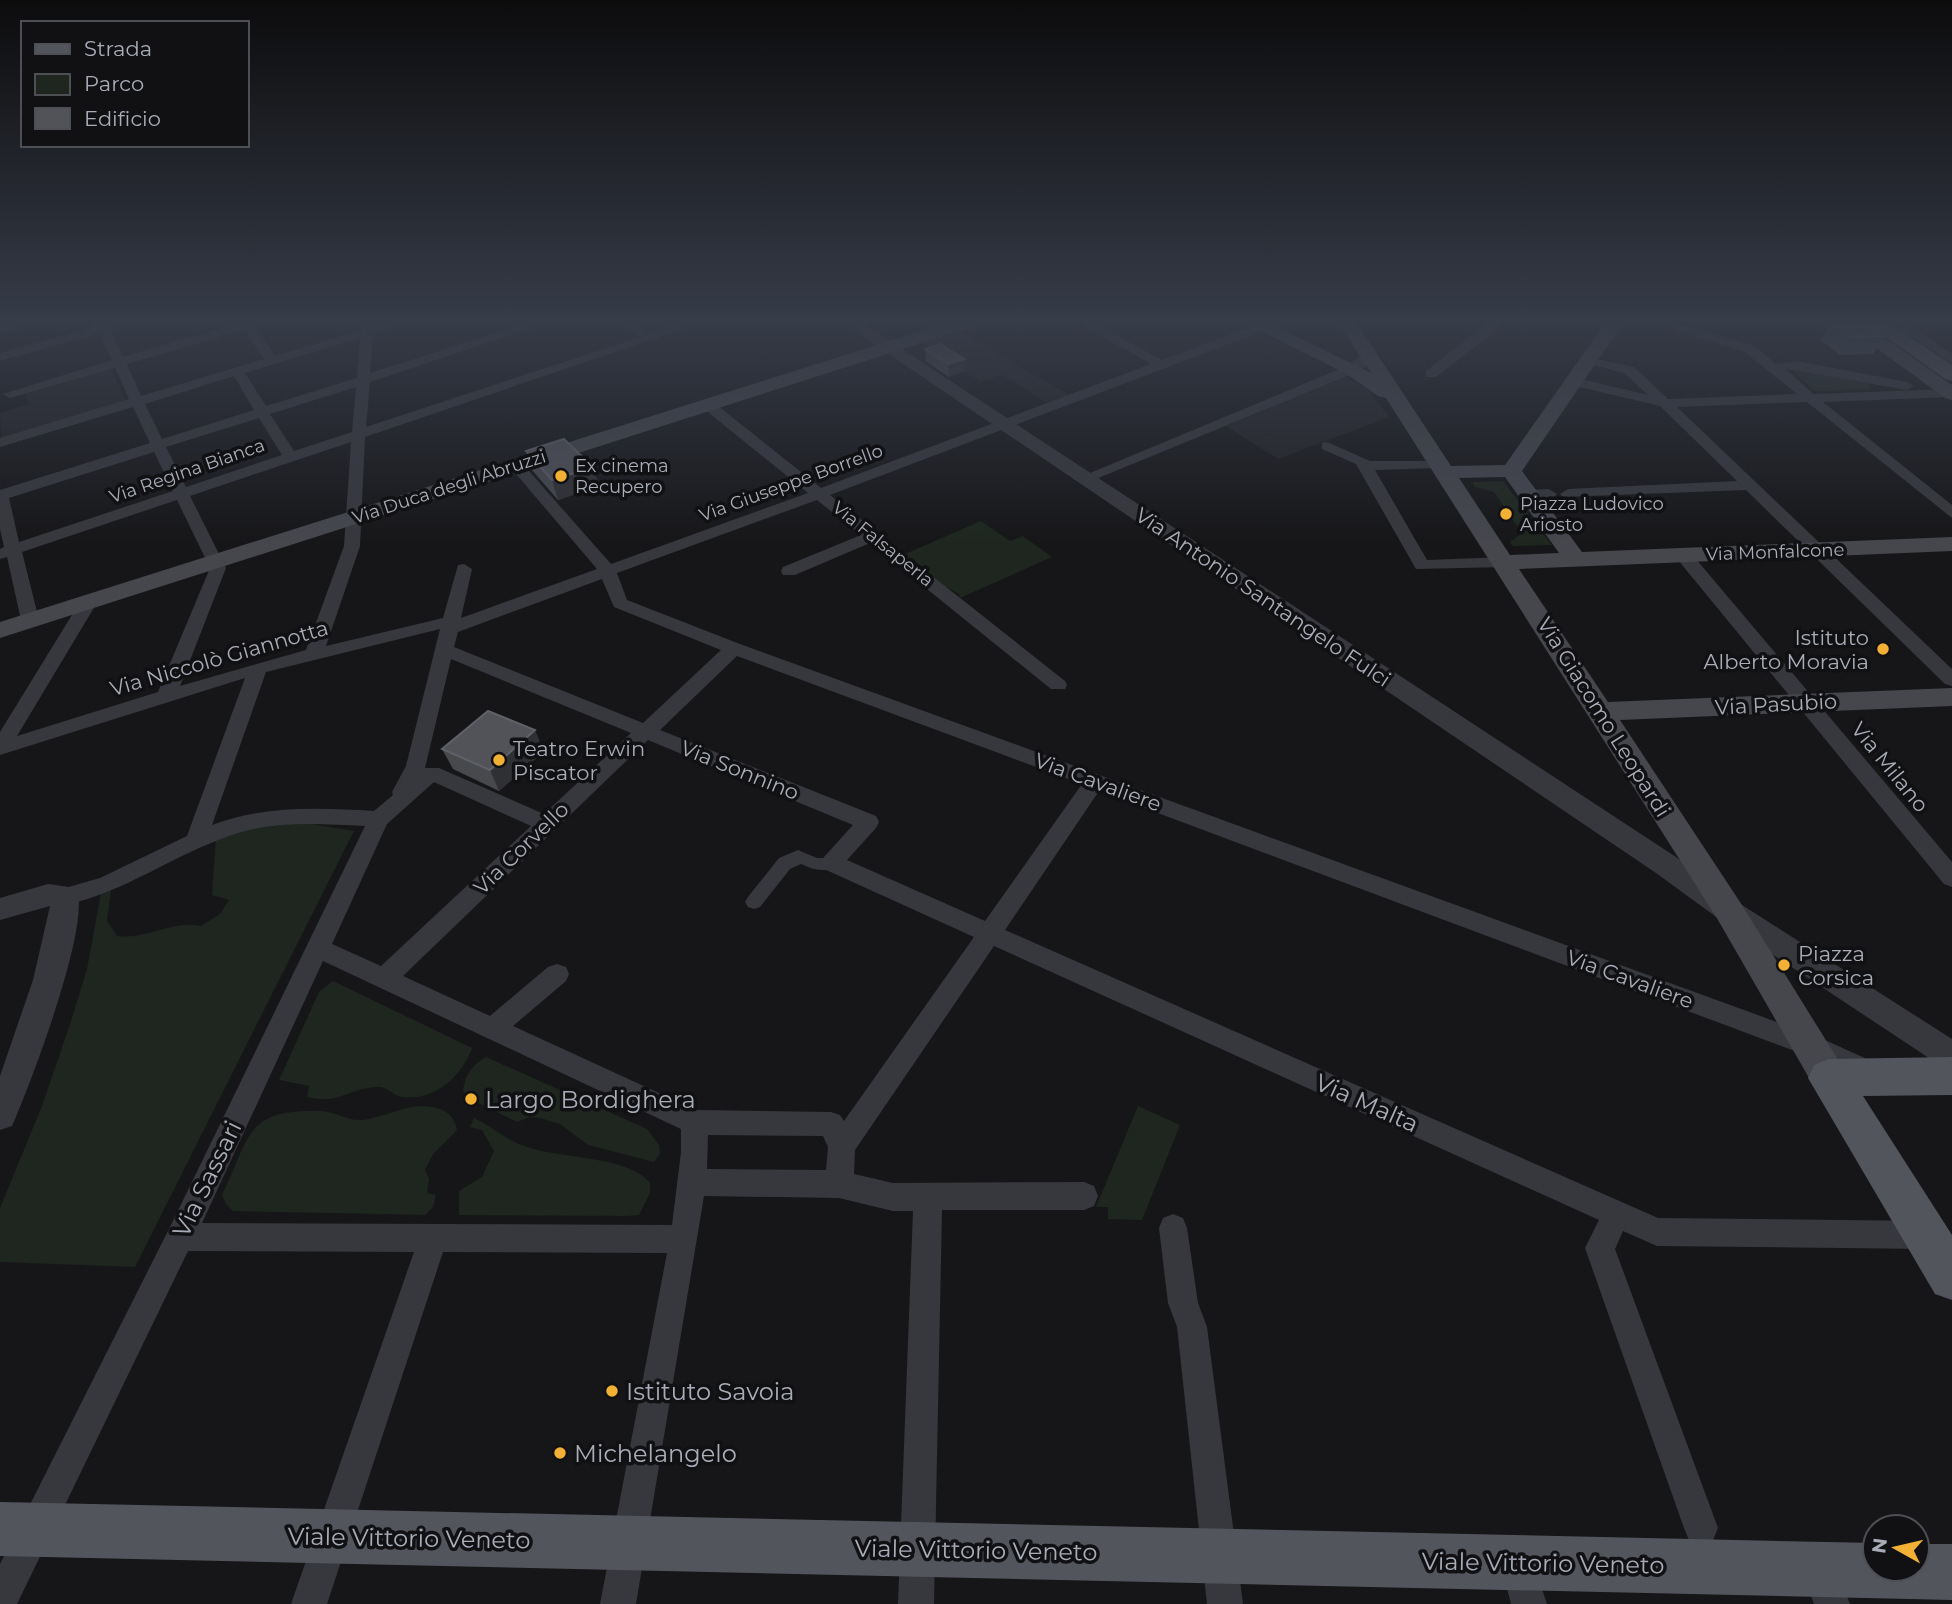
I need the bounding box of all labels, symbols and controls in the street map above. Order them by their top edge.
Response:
legend [21,21,248,147]
text: Strada [84,36,152,61]
text: Parco [84,71,144,96]
text: Edificio [84,106,161,131]
street label: Via Regina Bianca [106,434,268,508]
street label: Via Giuseppe Borrello [696,440,886,526]
street label: Via Duca degli Abruzzi [349,445,549,529]
place label: Ex cinema Recupero [575,455,669,498]
marker: Ex cinema Recupero [553,468,569,484]
place label: Piazza Ludovico Ariosto [1520,493,1664,536]
street label: Via Falsaperla [828,496,938,592]
street label: Via Antonio Santangelo Fulci [1131,502,1395,692]
marker: Piazza Ludovico Ariosto [1498,506,1514,522]
street label: Via Monfalcone [1705,539,1845,565]
street label: Via Giacomo Leopardi [1532,613,1676,821]
street label: Via Niccolò Giannotta [107,615,331,701]
place label: Istituto Alberto Moravia [1703,625,1869,674]
marker: Istituto Alberto Moravia [1875,641,1891,657]
street label: Via Pasubio [1714,688,1838,720]
street label: Via Milano [1846,717,1934,817]
street label: Via Sonnino [677,735,803,805]
place label: Teatro Erwin Piscator [513,736,645,785]
street label: Via Cavaliere [1031,748,1165,816]
marker: Teatro Erwin Piscator [491,752,507,768]
street label: Via Corvello [468,797,574,899]
place label: Piazza Corsica [1798,941,1874,990]
street label: Via Cavaliere [1563,945,1697,1013]
marker: Piazza Corsica [1776,957,1792,973]
street label: Via Malta [1311,1067,1423,1139]
place label: Largo Bordighera [485,1085,696,1114]
marker: Largo Bordighera [463,1091,479,1107]
street label: Via Sassari [166,1116,248,1242]
place label: Istituto Savoia [626,1377,794,1406]
marker: Istituto Savoia [604,1383,620,1399]
place label: Michelangelo [574,1439,737,1468]
marker: Michelangelo [552,1445,568,1461]
north arrow [1861,1513,1931,1583]
street label: Viale Vittorio Veneto [287,1521,531,1555]
street label: Viale Vittorio Veneto [854,1533,1098,1567]
text: N [1867,1536,1892,1555]
street label: Viale Vittorio Veneto [1421,1546,1665,1580]

